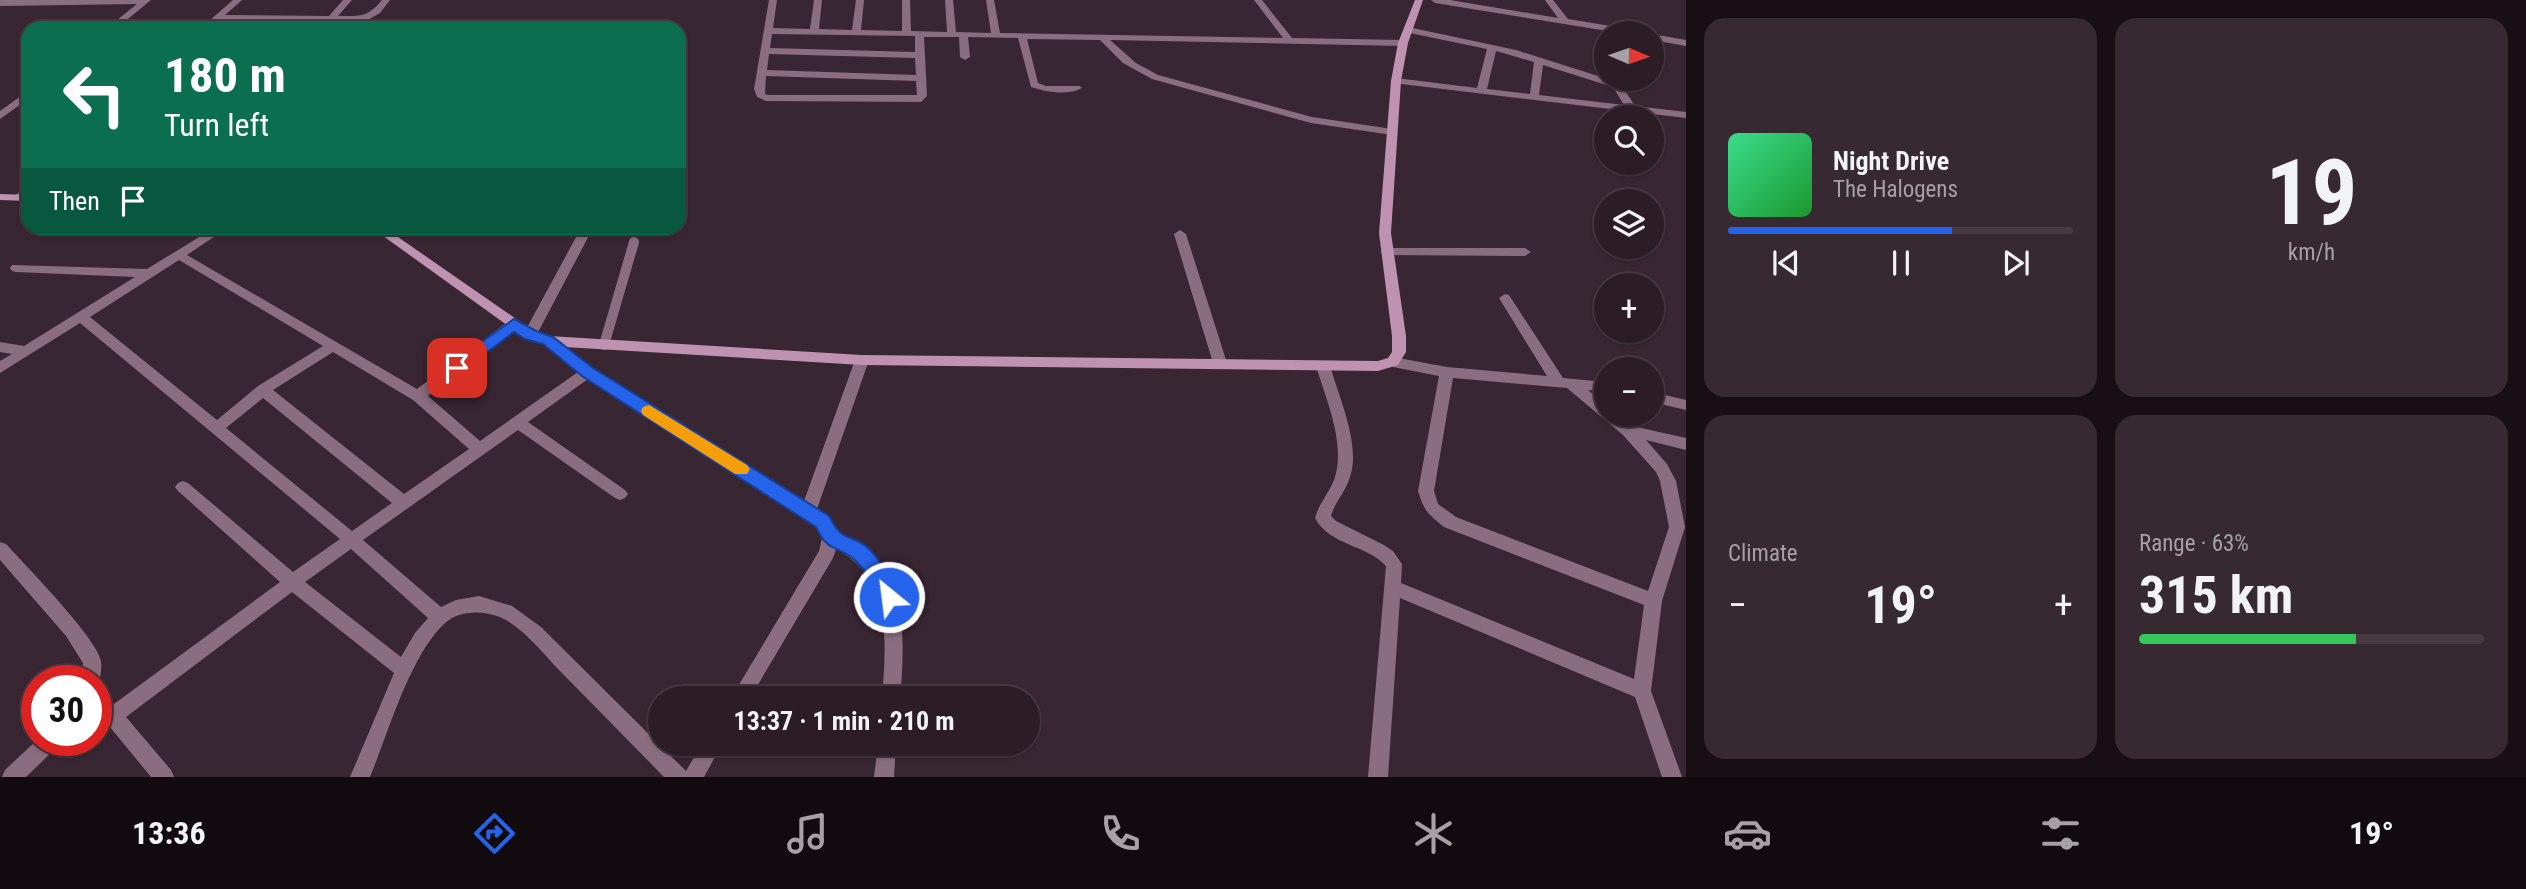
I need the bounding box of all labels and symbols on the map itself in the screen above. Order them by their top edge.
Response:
north arrow [1594,21,1664,91]
pin [427,338,487,398]
position arrow [852,560,926,634]
speed limit sign: 30 [21,665,112,756]

